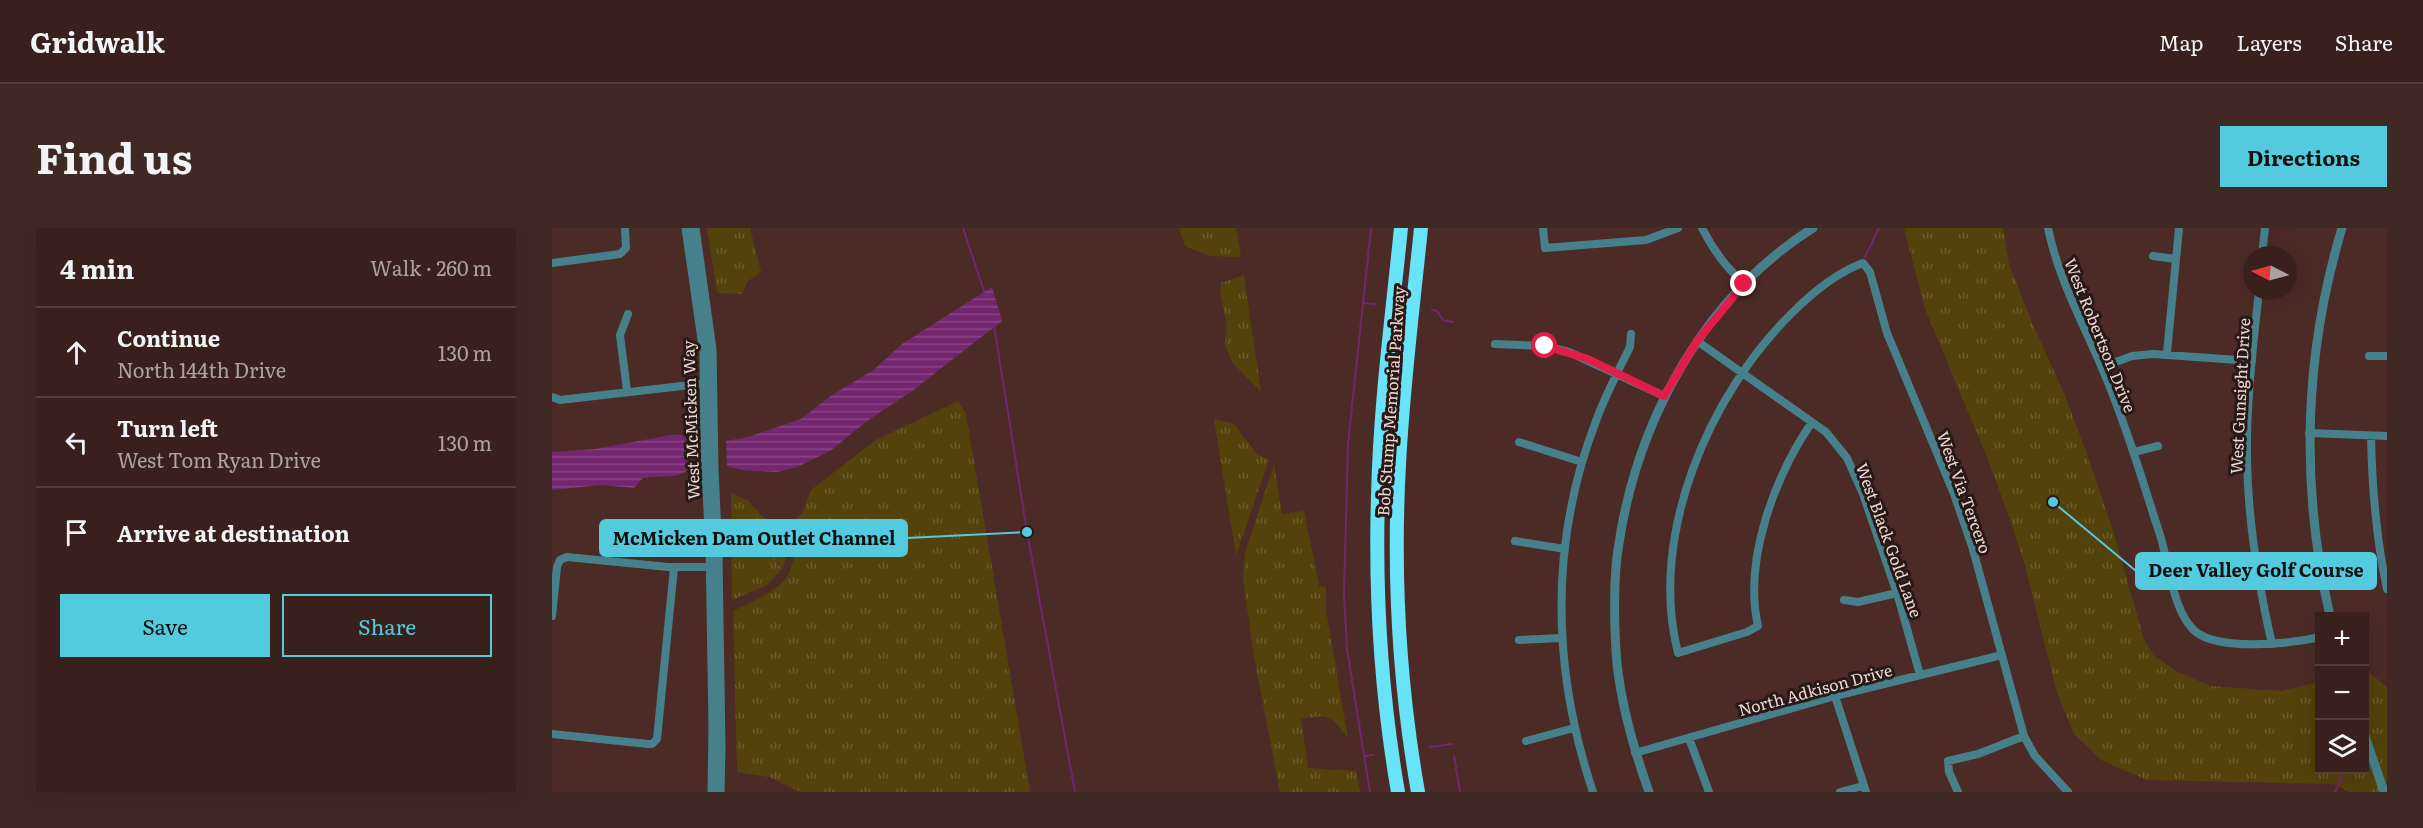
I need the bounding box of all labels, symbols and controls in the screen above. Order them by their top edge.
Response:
text: Gridwalk [30,20,165,62]
text: Map [2159,26,2204,57]
text: Layers [2237,26,2302,57]
text: Share [2335,26,2393,57]
text: Find us [36,125,193,187]
button: Directions [2220,126,2387,187]
north arrow [2243,246,2297,300]
text: 4 min [60,248,134,287]
text: Walk · 260 m [370,252,492,282]
street label: West Robertson Drive [2059,254,2143,416]
route end [1730,270,1756,296]
street label: Bob Stump Memorial Parkway [1370,284,1410,517]
street label: West Gunsight Drive [2223,317,2255,475]
text: Continue [117,321,220,354]
route start [1531,332,1557,358]
icon: ahead [60,336,93,369]
text: 130 m [438,337,492,367]
street label: West McMicken Way [675,339,705,500]
text: North 144th Drive [117,354,286,384]
text: Turn left [117,411,218,444]
icon: left [60,426,93,459]
text: 130 m [438,427,492,457]
street label: West Via Tercero [1932,427,1998,557]
text: West Tom Ryan Drive [117,444,321,474]
street label: West Black Gold Lane [1851,459,1929,621]
icon: arrive [60,516,93,549]
text: Arrive at destination [117,516,350,549]
callout: McMicken Dam Outlet Channel [600,520,907,556]
text: McMicken Dam Outlet Channel [612,524,896,551]
callout: Deer Valley Golf Course [2136,553,2376,589]
text: Deer Valley Golf Course [2148,556,2364,583]
button: Save [60,594,270,657]
button: Share [282,594,492,657]
map controls [2315,612,2369,774]
button: + [2315,612,2369,666]
street label: North Adkison Drive [1735,657,1895,721]
button: − [2315,666,2369,720]
button: layers [2315,720,2369,774]

